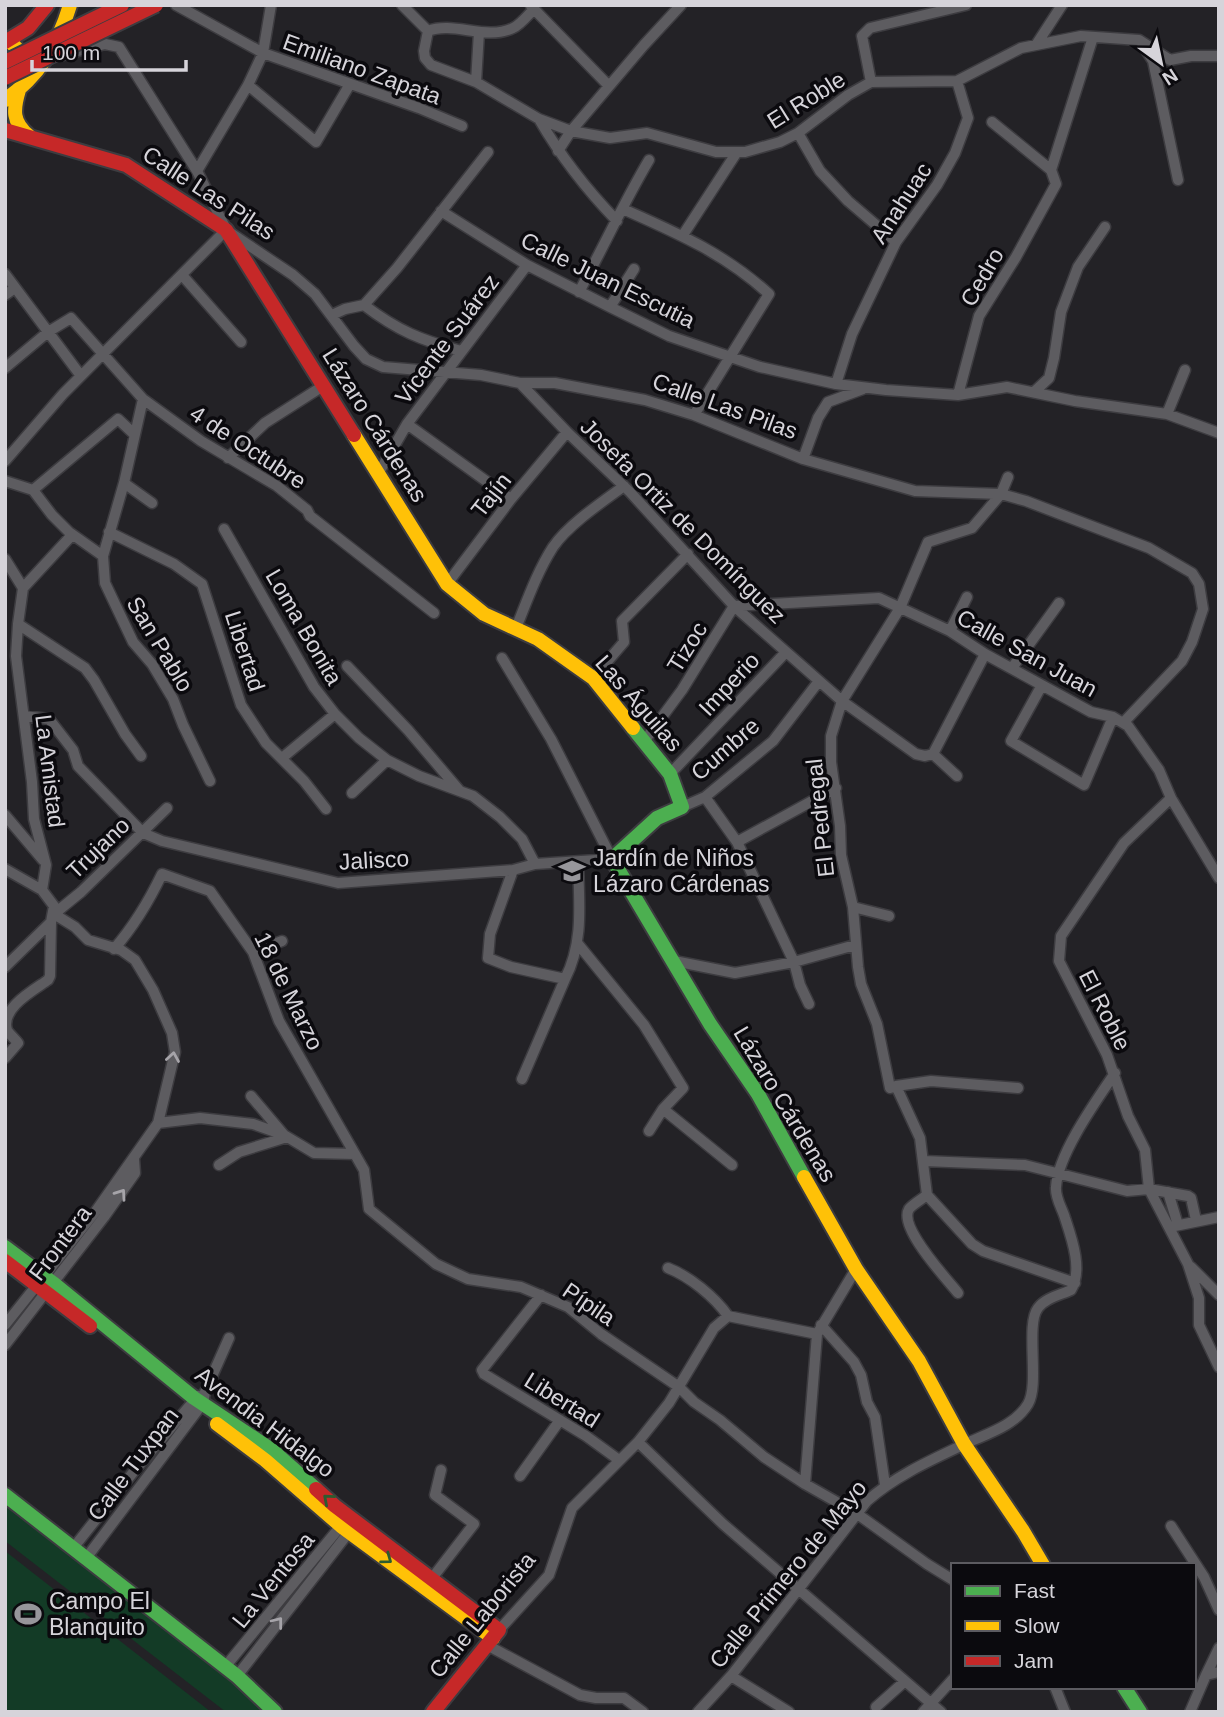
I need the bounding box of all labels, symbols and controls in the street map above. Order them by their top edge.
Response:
scale bar [32,28,186,72]
street label: Emiliano Zapata [279,28,445,110]
north arrow [1126,28,1196,98]
text: 100 m [42,41,100,64]
text: N [1159,64,1181,89]
street label: El Roble [762,66,850,134]
street label: Calle Las Pilas [138,141,280,245]
street label: Anahuac [865,158,937,248]
street label: Calle Juan Escutia [517,227,699,334]
street label: Cedro [955,243,1009,311]
street label: Vicente Suárez [390,269,504,409]
street label: Lázaro Cárdenas [317,343,433,507]
street label: Calle Las Pilas [649,368,801,444]
street label: 4 de Octubre [185,400,311,494]
street label: Josefa Ortiz de Domínguez [575,413,791,629]
street label: Tajín [466,468,516,522]
street label: Loma Bonita [260,565,348,690]
street label: San Pablo [122,592,198,696]
street label: Calle San Juan [952,604,1102,702]
street label: Libertad [220,607,270,695]
street label: Tizoc [662,617,712,677]
street label: Imperio [693,647,765,721]
street label: Las Águilas [590,650,688,756]
street label: Cumbre [686,712,764,786]
street label: La Amistad [30,713,70,829]
street label: El Pedregal [801,758,839,878]
street label: Trujano [61,812,135,884]
street label: Jalisco [338,845,410,875]
place label: Jardín de Niños Lázaro Cárdenas [593,845,769,897]
school or university icon: Jardín de Niños Lázaro Cárdenas [557,856,587,886]
street label: 18 de Marzo [249,928,329,1054]
street label: El Roble [1074,965,1136,1055]
street label: Lázaro Cárdenas [728,1022,842,1186]
one-way arrow [165,1051,180,1063]
one-way arrow [113,1189,125,1202]
street label: Frontera [23,1200,97,1286]
street label: Pípila [558,1277,620,1331]
street label: Avendia Hidalgo [190,1361,340,1483]
street label: Libertad [520,1367,604,1433]
street label: Calle Tuxpan [82,1403,184,1525]
street label: Calle Primero de Mayo [704,1475,872,1673]
one-way arrow [324,1495,337,1507]
street label: La Ventosa [227,1527,319,1633]
street label: Calle Laborista [424,1547,541,1683]
one-way arrow [379,1551,392,1563]
legend [951,1563,1196,1689]
text: Fast [1014,1579,1055,1602]
place label: Campo El Blanquito [49,1588,150,1640]
sports icon: Campo El Blanquito [13,1599,43,1629]
text: Slow [1014,1614,1060,1637]
one-way arrow [270,1617,283,1629]
text: Jam [1014,1649,1054,1672]

